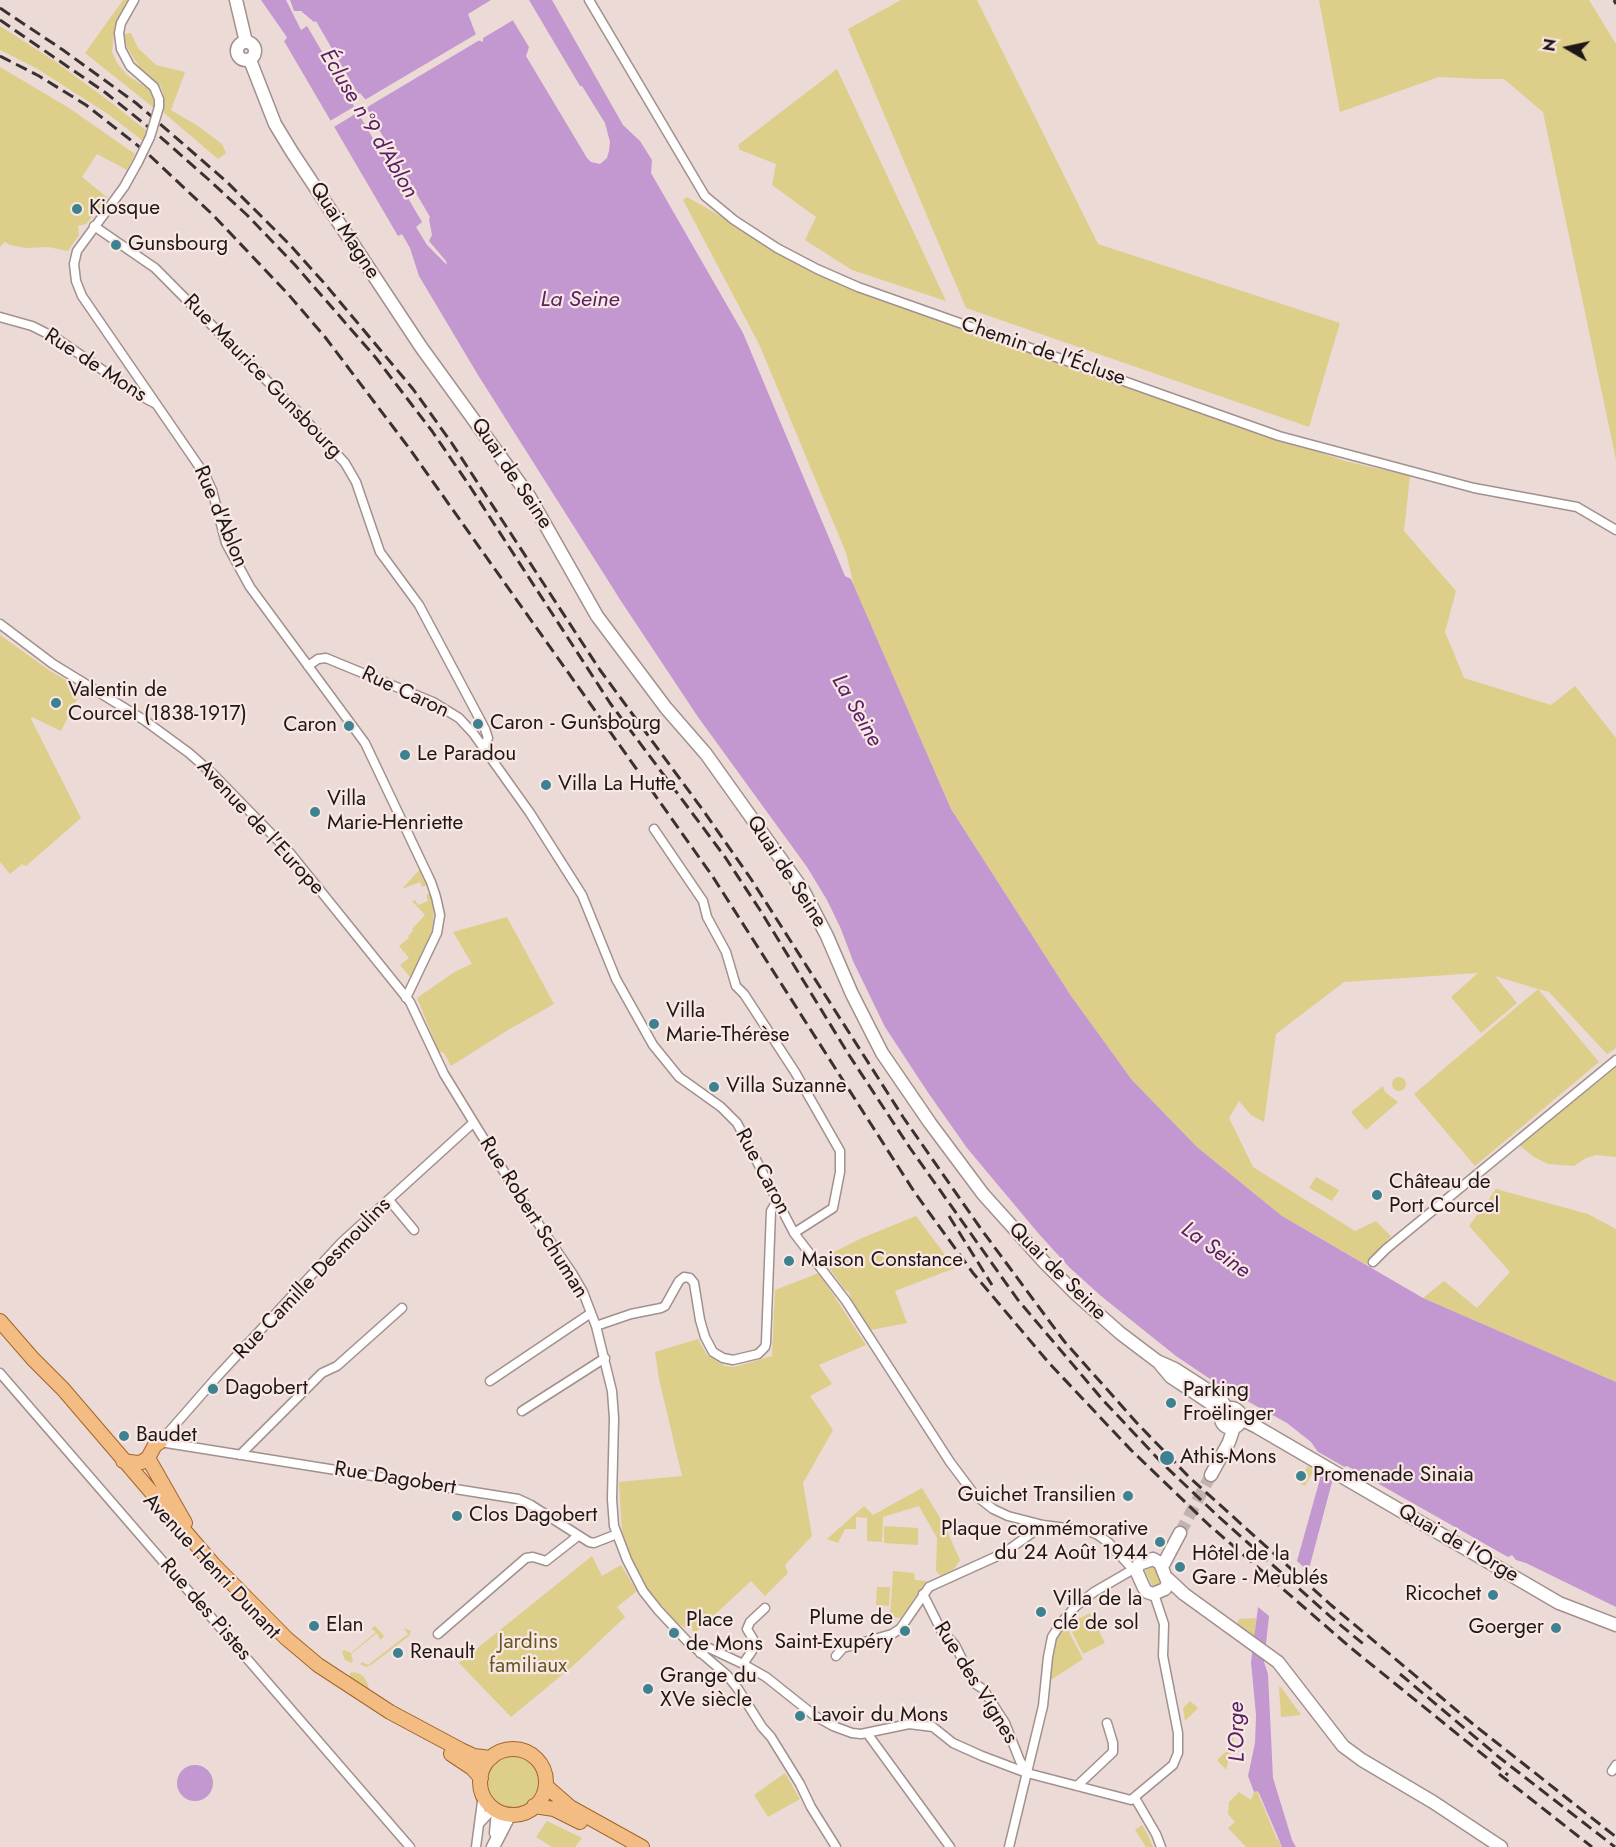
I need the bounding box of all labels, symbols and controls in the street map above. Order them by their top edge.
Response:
north arrow [1538,18,1598,78]
text: N [1537,37,1562,53]
water label: Écluse n°9 d'Ablon [313,45,423,203]
street label: Quai Magne [303,178,385,284]
place label: Kiosque [89,196,160,222]
marker: Kiosque [70,202,84,216]
place label: Gunsbourg [128,232,228,258]
marker: Gunsbourg [109,238,123,252]
water label: La Seine [541,288,619,314]
street label: Rue Maurice Gunsbourg [177,290,347,464]
street label: Chemin de l'Écluse [958,312,1128,392]
street label: Rue de Mons [39,324,151,408]
street label: Quai de Seine [465,414,557,534]
street label: Rue d'Ablon [187,462,253,572]
street label: Rue Caron [357,662,453,724]
water label: La Seine [825,670,887,752]
place label: Valentin de Courcel (1838-1917) [68,678,247,728]
marker: Valentin de Courcel (1838-1917) [49,696,63,710]
place label: Caron - Gunsbourg [490,711,661,737]
place label: Caron [283,713,337,739]
marker: Caron - Gunsbourg [471,717,485,731]
marker: Caron [342,719,356,733]
place label: Le Paradou [417,742,516,768]
marker: Le Paradou [398,748,412,762]
street label: Avenue de l'Europe [191,755,329,901]
place label: Villa La Hutte [558,772,676,798]
marker: Villa La Hutte [539,778,553,792]
place label: Villa Marie-Henriette [327,787,463,837]
marker: Villa Marie-Henriette [308,805,322,819]
street label: Quai de Seine [741,811,831,933]
place label: Villa Marie-Thérèse [666,999,790,1049]
marker: Villa Marie-Thérèse [647,1017,661,1031]
place label: Villa Suzanne [726,1074,847,1100]
marker: Villa Suzanne [707,1080,721,1094]
street label: Rue Caron [729,1125,795,1219]
street label: Rue Robert Schuman [473,1133,593,1303]
place label: Château de Port Courcel [1389,1170,1499,1220]
marker: Château de Port Courcel [1370,1188,1384,1202]
street label: Rue Camille Desmoulins [229,1193,397,1365]
water label: La Seine [1175,1217,1255,1285]
street label: Quai de Seine [1003,1218,1111,1326]
place label: Maison Constance [801,1248,963,1274]
marker: Maison Constance [782,1254,796,1268]
place label: Dagobert [225,1376,308,1402]
place label: Parking Froëlinger [1183,1378,1274,1428]
marker: Dagobert [206,1382,220,1396]
marker: Parking Froëlinger [1164,1396,1178,1410]
place label: Baudet [136,1423,197,1449]
marker: Baudet [117,1429,131,1443]
place label: Athis-Mons [1180,1445,1276,1471]
marker: Athis-Mons [1158,1449,1176,1467]
street label: Rue Dagobert [332,1457,458,1501]
place label: Promenade Sinaia [1313,1463,1474,1489]
marker: Promenade Sinaia [1294,1469,1308,1483]
place label: Guichet Transilien [958,1483,1116,1509]
street label: Avenue Henri Dunant [137,1489,285,1645]
marker: Guichet Transilien [1121,1489,1135,1503]
street label: Quai de l'Orge [1393,1499,1523,1589]
place label: Clos Dagobert [469,1503,597,1529]
marker: Clos Dagobert [450,1509,464,1523]
place label: Plaque commémorative du 24 Août 1944 [941,1517,1148,1567]
marker: Plaque commémorative du 24 Août 1944 [1153,1535,1167,1549]
place label: Hôtel de la Gare - Meublés [1192,1542,1328,1592]
street label: Rue des Pistes [154,1554,256,1666]
marker: Hôtel de la Gare - Meublés [1173,1560,1187,1574]
place label: Ricochet [1405,1582,1481,1608]
place label: Villa de la clé de sol [1053,1587,1142,1637]
marker: Ricochet [1486,1588,1500,1602]
marker: Villa de la clé de sol [1034,1605,1048,1619]
place label: Plume de Saint-Exupéry [774,1606,893,1656]
place label: Place de Mons [686,1608,763,1658]
place label: Elan [326,1613,364,1639]
place label: Goerger [1469,1615,1544,1641]
street label: Rue des Vignes [927,1617,1023,1749]
marker: Elan [307,1619,321,1633]
marker: Goerger [1549,1621,1563,1635]
marker: Plume de Saint-Exupéry [898,1624,912,1638]
marker: Place de Mons [667,1626,681,1640]
park label: Jardins familiaux [489,1630,567,1680]
place label: Renault [410,1640,475,1666]
marker: Renault [391,1646,405,1660]
place label: Grange du XVe siècle [660,1664,757,1714]
marker: Grange du XVe siècle [641,1682,655,1696]
water label: L'Orge [1224,1702,1252,1762]
place label: Lavoir du Mons [812,1703,948,1729]
marker: Lavoir du Mons [793,1709,807,1723]

